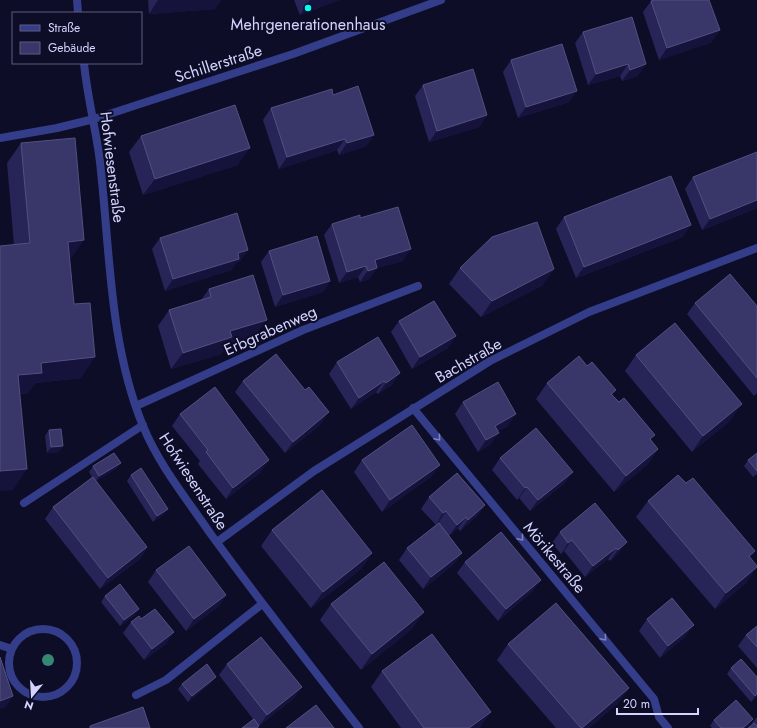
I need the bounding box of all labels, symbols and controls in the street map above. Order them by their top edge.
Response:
marker: Mehrgenerationenhaus [303,3,313,13]
legend [12,12,142,64]
place label: Mehrgenerationenhaus [231,13,385,36]
text: Straße [48,19,80,37]
text: Gebäude [48,39,95,57]
street label: Schillerstraße [171,39,265,88]
street label: Hofwiesenstraße [94,110,131,224]
street label: Erbgrabenweg [220,300,320,361]
street label: Bachstraße [431,332,506,389]
street label: Hofwiesenstraße [153,428,234,534]
one-way arrow [433,434,440,441]
street label: Mörikestraße [518,517,591,598]
one-way arrow [516,534,523,541]
one-way arrow [599,634,606,641]
north arrow [12,676,52,716]
scale bar [617,690,698,716]
text: 20 m [623,695,650,713]
text: N [22,697,36,714]

